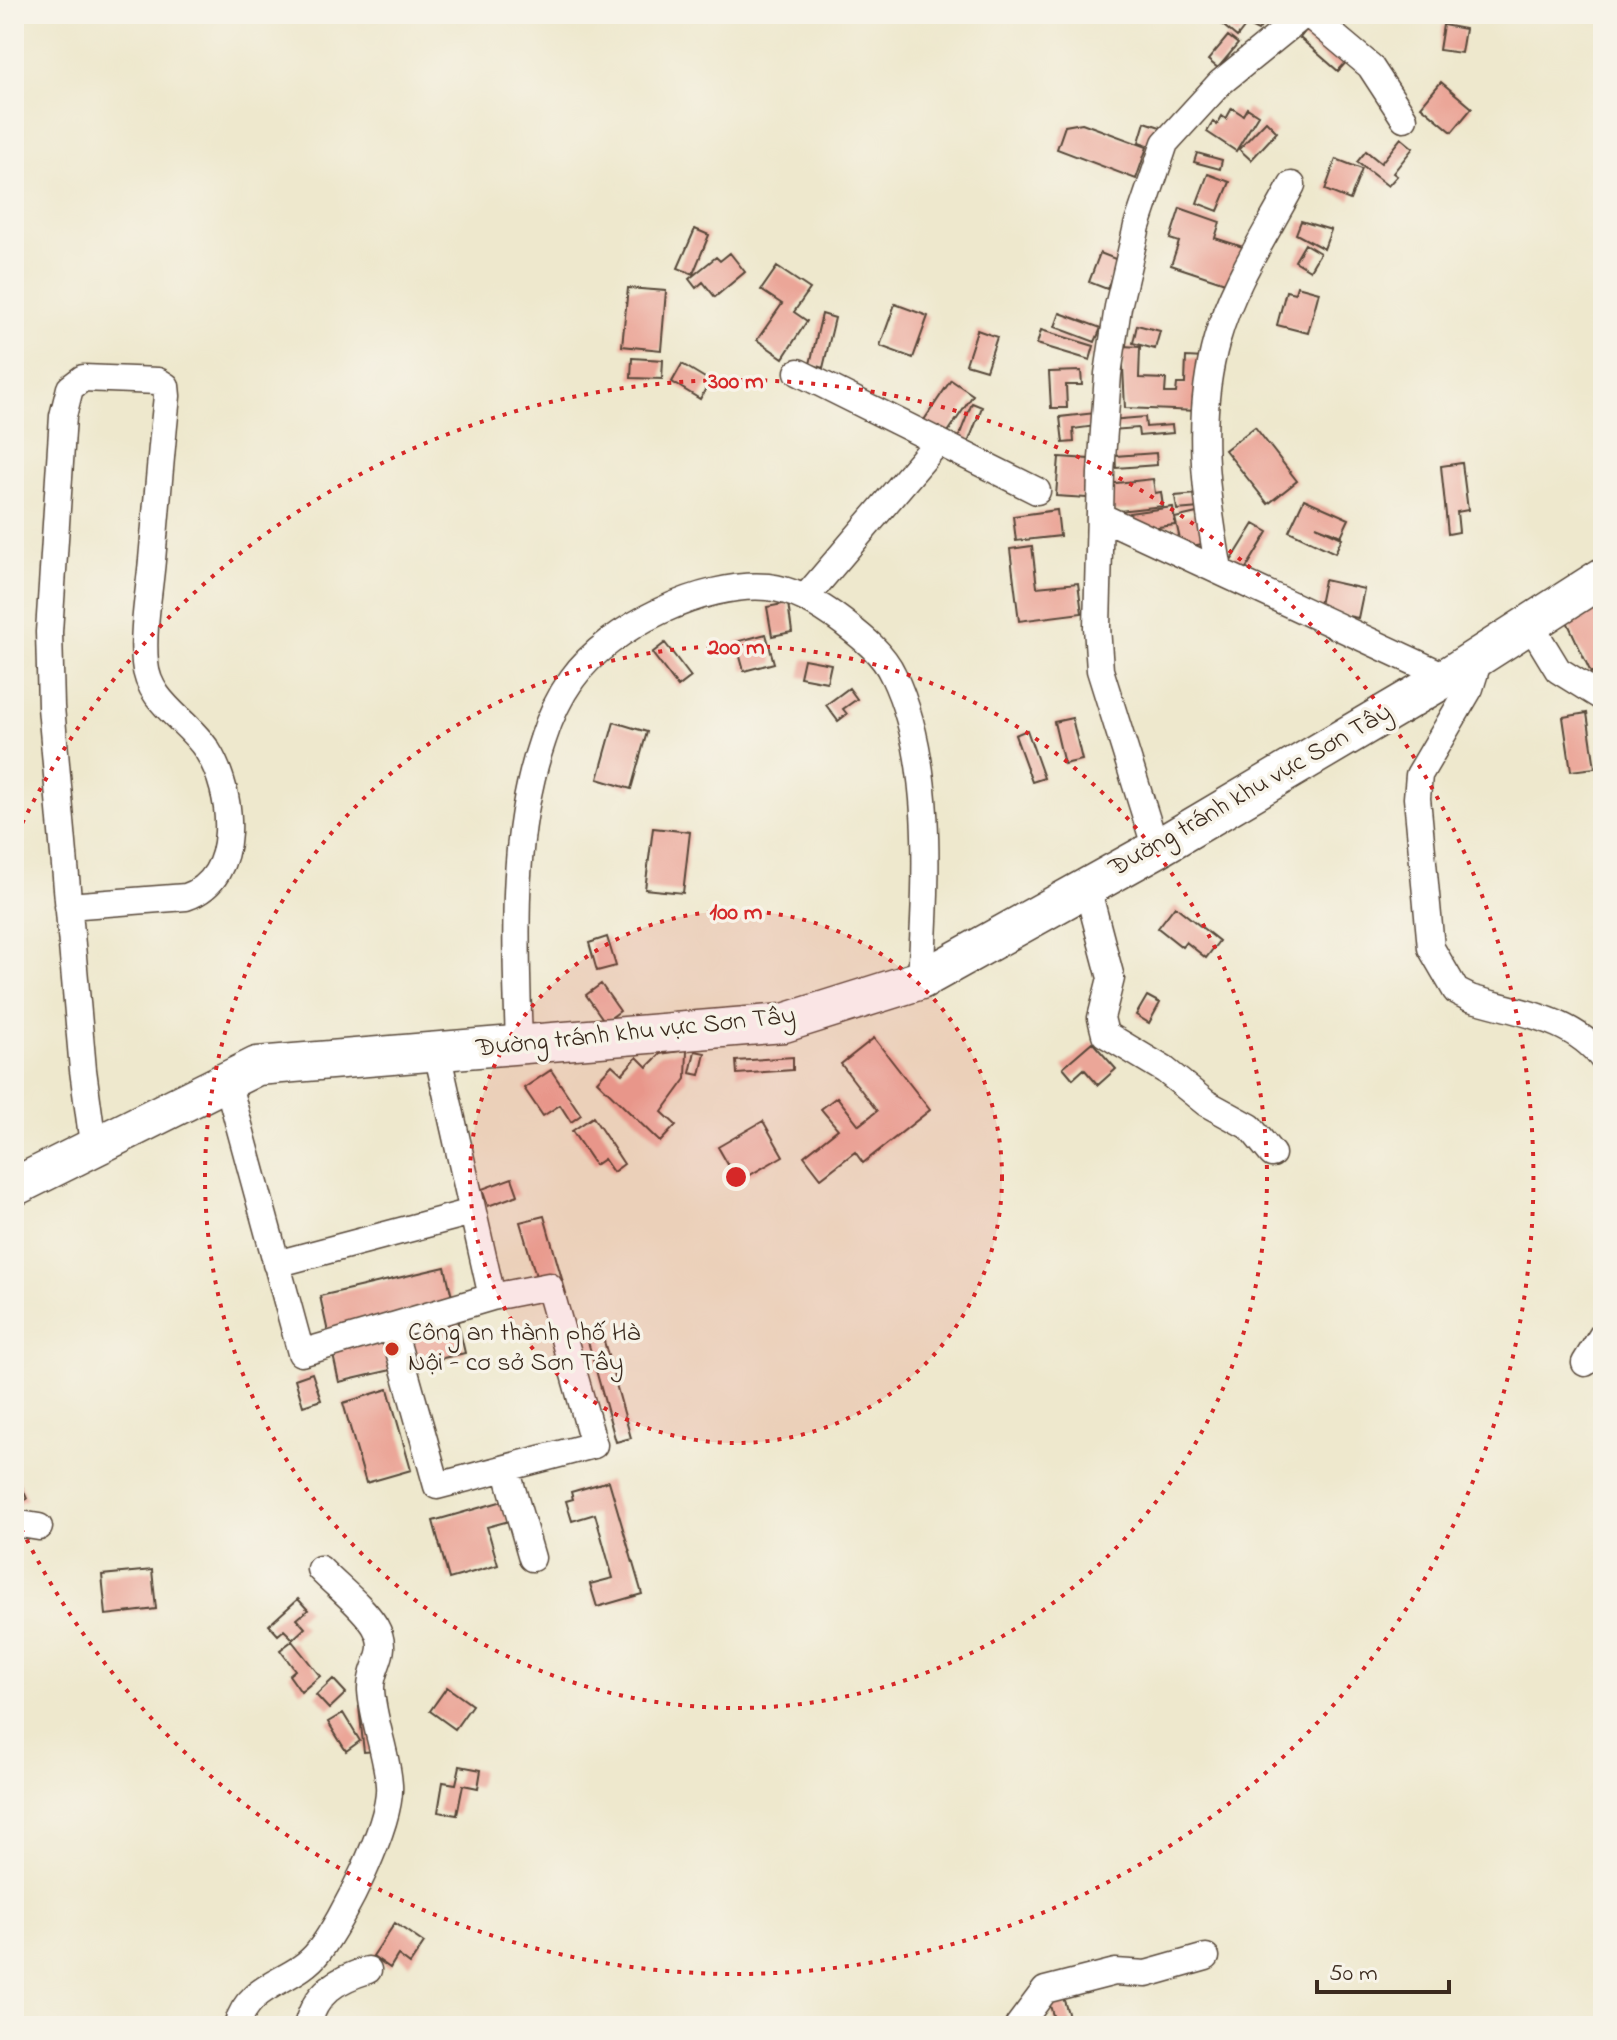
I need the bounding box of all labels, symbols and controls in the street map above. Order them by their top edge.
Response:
text: 300 m [707,365,764,400]
text: 200 m [706,631,765,666]
street label: Đường tránh khu vực Sơn Tây [1102,694,1399,888]
text: 100 m [710,896,763,931]
street label: Đường tránh khu vực Sơn Tây [473,997,798,1069]
centre of rings [722,1163,750,1191]
place label: Công an thành phố Hà Nội - cơ sở Sơn Tây [408,1315,640,1383]
marker: Công an thành phố Hà Nội - cơ sở Sơn Tây [383,1340,401,1358]
scale bar [1317,1944,1449,1994]
text: 50 m [1329,1957,1378,1992]

